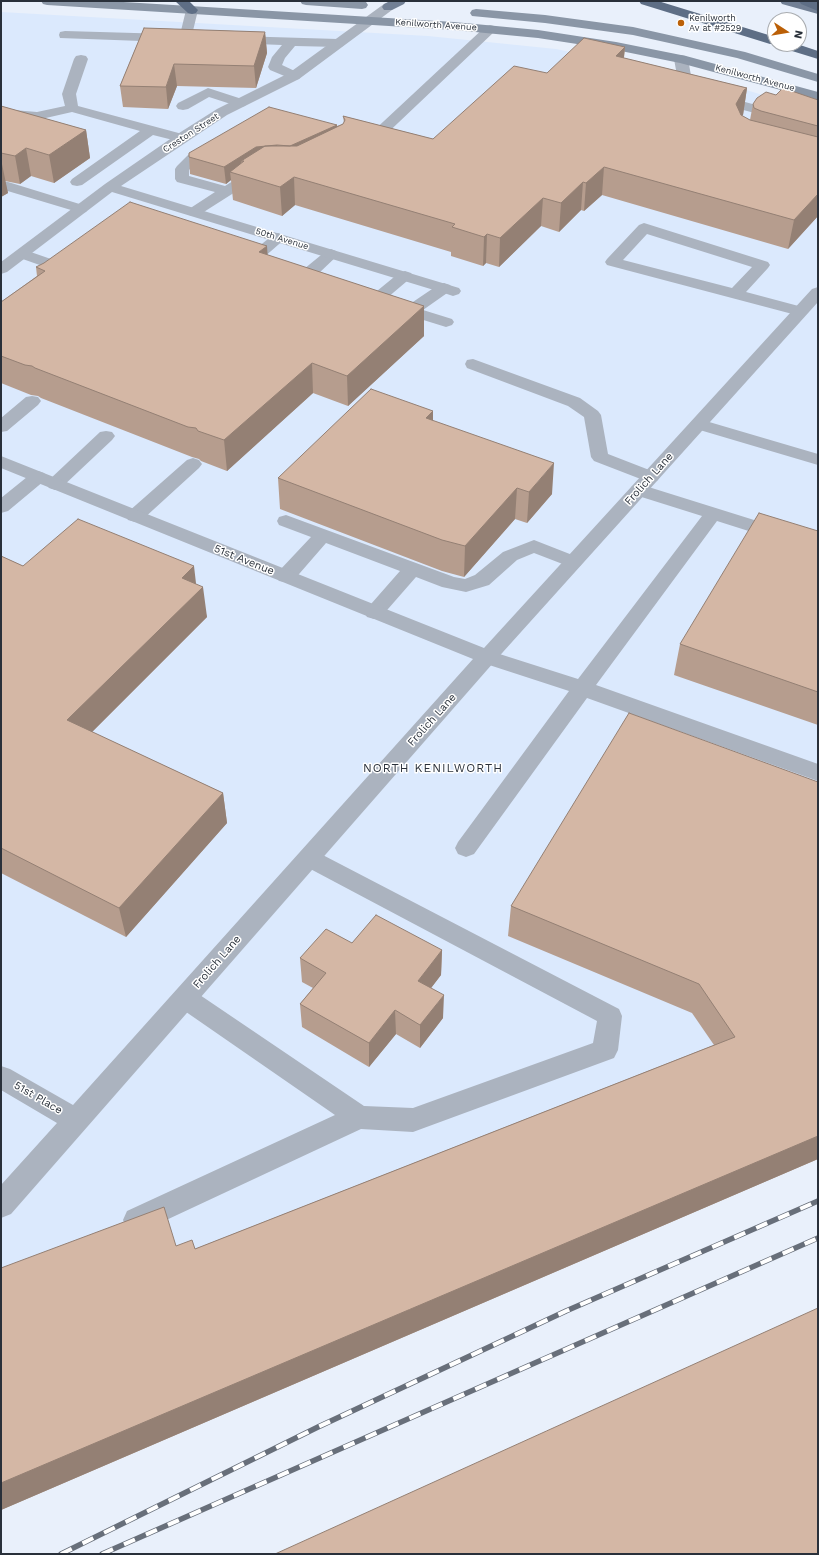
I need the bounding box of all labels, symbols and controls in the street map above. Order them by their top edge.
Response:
north arrow [767,12,807,52]
place label: Kenilworth Av at #2529 [689,13,741,34]
street label: Kenilworth Avenue [395,17,477,33]
marker: Kenilworth Av at #2529 [676,18,686,28]
text: N [791,29,805,40]
street label: Kenilworth Avenue [714,62,796,94]
street label: Creston Street [161,111,221,155]
street label: 50th Avenue [254,226,310,252]
street label: Frolich Lane [622,450,676,508]
street label: 51st Avenue [212,542,276,578]
street label: Frolich Lane [405,691,459,749]
district label: NORTH KENILWORTH [363,761,503,775]
street label: Frolich Lane [190,933,244,991]
street label: 51st Place [11,1079,65,1117]

